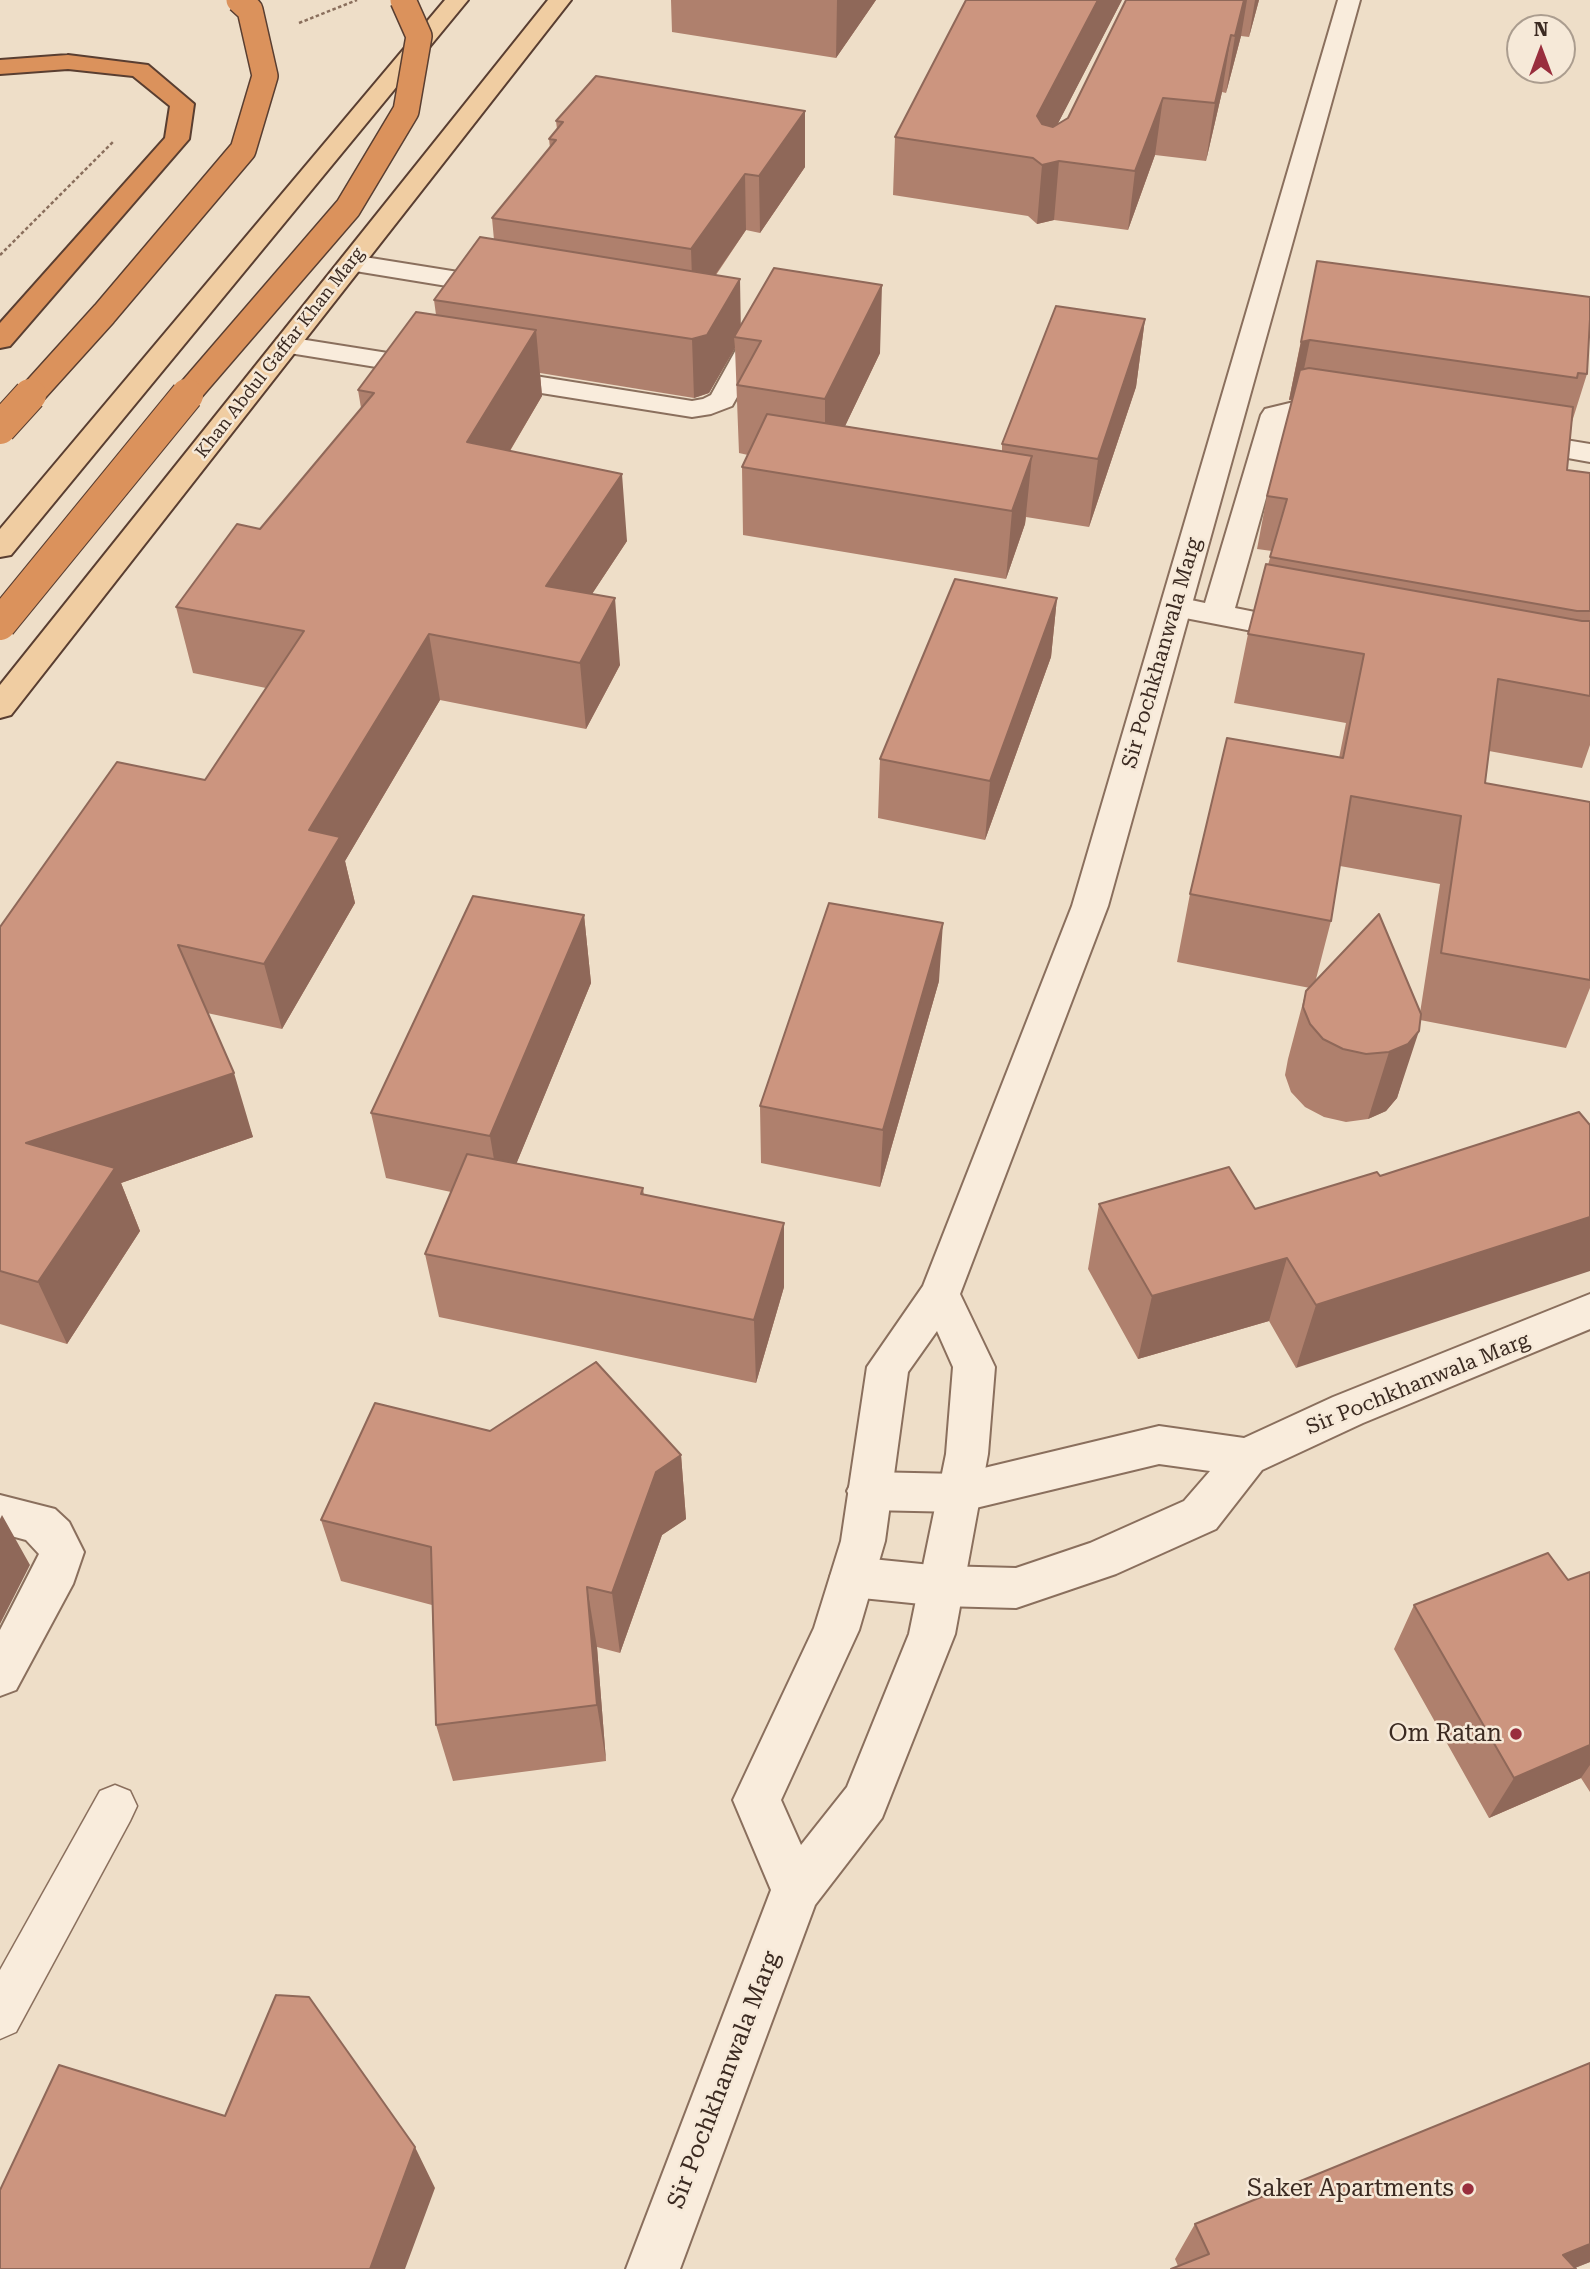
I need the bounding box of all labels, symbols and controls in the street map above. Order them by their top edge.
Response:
north arrow [1506,14,1576,84]
text: N [1534,18,1548,41]
street label: Khan Abdul Gaffar Khan Marg [191,243,369,463]
street label: Sir Pochkhanwala Marg [1117,535,1207,771]
street label: Sir Pochkhanwala Marg [1303,1328,1533,1440]
place label: Om Ratan [1388,1720,1502,1748]
marker: Om Ratan [1508,1726,1524,1742]
street label: Sir Pochkhanwala Marg [662,1947,786,2213]
place label: Saker Apartments [1247,2175,1454,2203]
marker: Saker Apartments [1460,2181,1476,2197]

